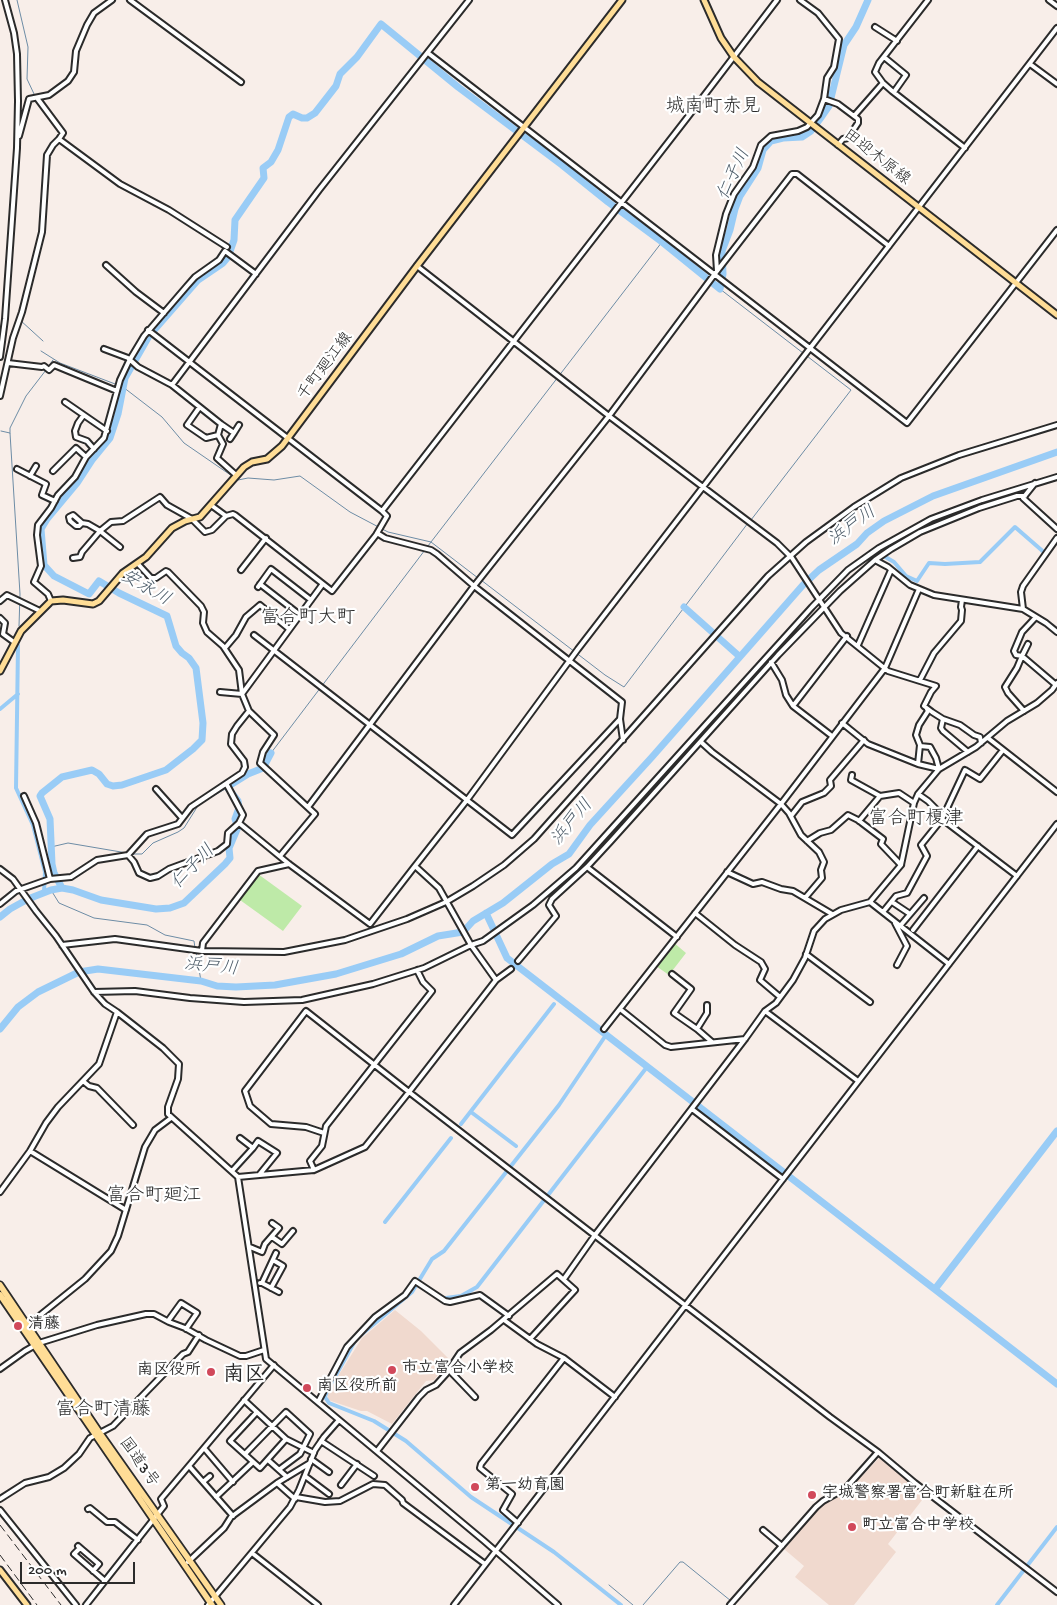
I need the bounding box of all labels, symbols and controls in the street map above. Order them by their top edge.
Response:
district label: 城南町赤見 [666,97,760,119]
street label: 田迎木原線 [839,126,913,190]
water label: 仁子川 [714,146,756,204]
street label: 千町廻江線 [294,329,358,405]
water label: 浜戸川 [825,502,881,552]
water label: 安永川 [116,566,174,612]
district label: 富合町大町 [261,608,355,630]
water label: 浜戸川 [547,795,599,851]
district label: 富合町榎津 [869,809,963,831]
water label: 仁子川 [167,841,221,895]
water label: 浜戸川 [183,954,239,982]
district label: 富合町廻江 [107,1186,201,1208]
place label: 清藤 [28,1316,60,1336]
marker: 清藤 [12,1320,24,1332]
place label: 市立富合小学校 [402,1360,514,1380]
place label: 南区役所 [137,1362,201,1382]
district label: 南区 [223,1364,265,1390]
marker: 市立富合小学校 [386,1364,398,1376]
marker: 南区役所 [205,1366,217,1378]
place label: 南区役所前 [317,1378,397,1398]
marker: 南区役所前 [301,1382,313,1394]
district label: 富合町清藤 [56,1400,150,1422]
street label: 国道3号 [114,1434,162,1492]
place label: 第一幼育園 [485,1477,565,1497]
marker: 第一幼育園 [469,1481,481,1493]
place label: 宇城警察署富合町新駐在所 [822,1485,1014,1505]
marker: 宇城警察署富合町新駐在所 [806,1489,818,1501]
place label: 町立富合中学校 [862,1517,974,1537]
marker: 町立富合中学校 [846,1521,858,1533]
scale bar [22,1552,138,1584]
text: 200 m [28,1562,67,1580]

